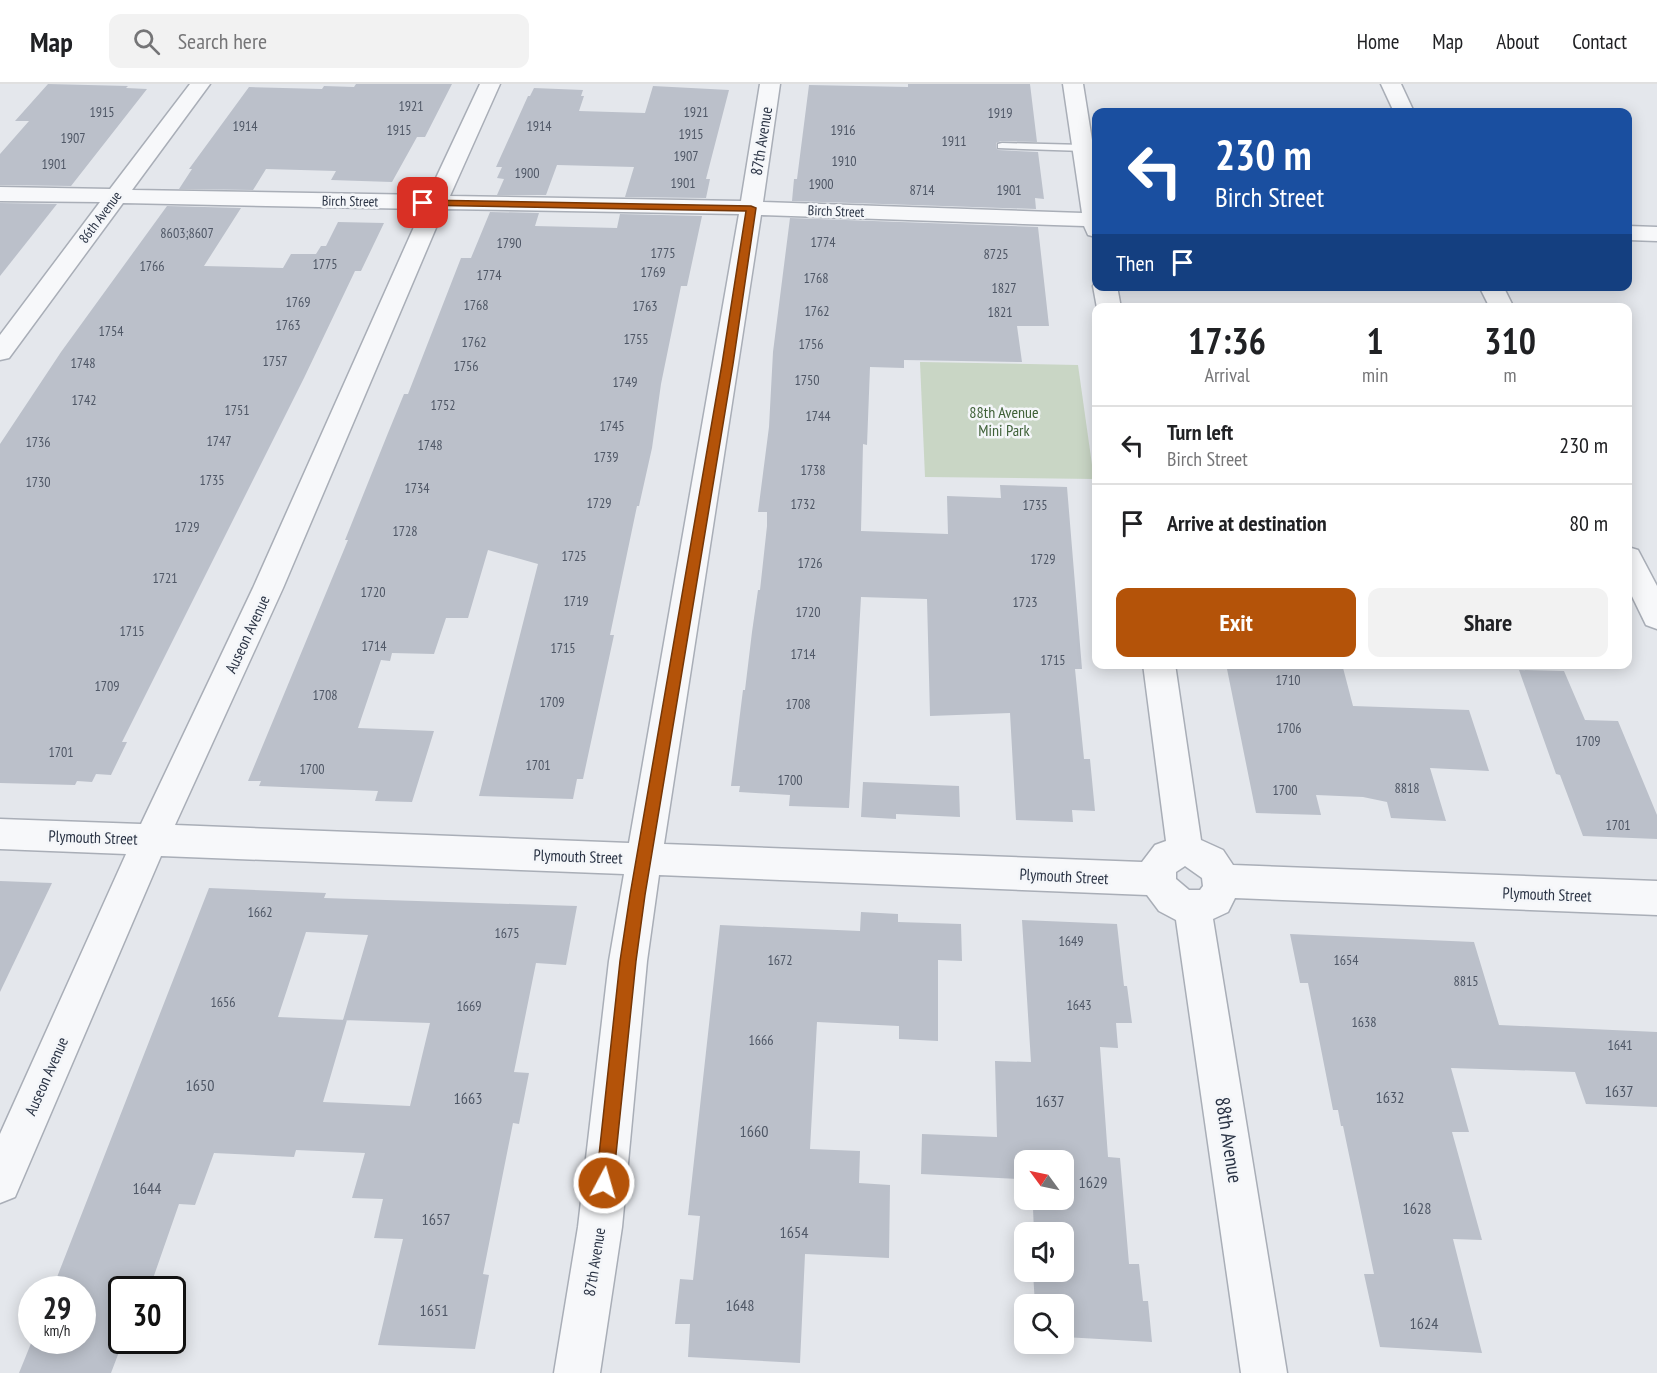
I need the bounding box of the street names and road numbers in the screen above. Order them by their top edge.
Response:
street label: 87th Avenue [746,105,776,177]
street label: 86th Avenue [75,187,126,247]
street label: Birch Street [322,192,379,210]
street label: Birch Street [807,201,865,221]
street label: Auseon Avenue [220,592,274,676]
street label: Plymouth Street [48,825,139,849]
street label: Plymouth Street [533,844,624,868]
street label: Plymouth Street [1019,864,1110,888]
street label: Plymouth Street [1502,882,1593,906]
street label: Auseon Avenue [20,1034,72,1118]
street label: 88th Avenue [1209,1095,1249,1185]
street label: 87th Avenue [579,1226,609,1298]

